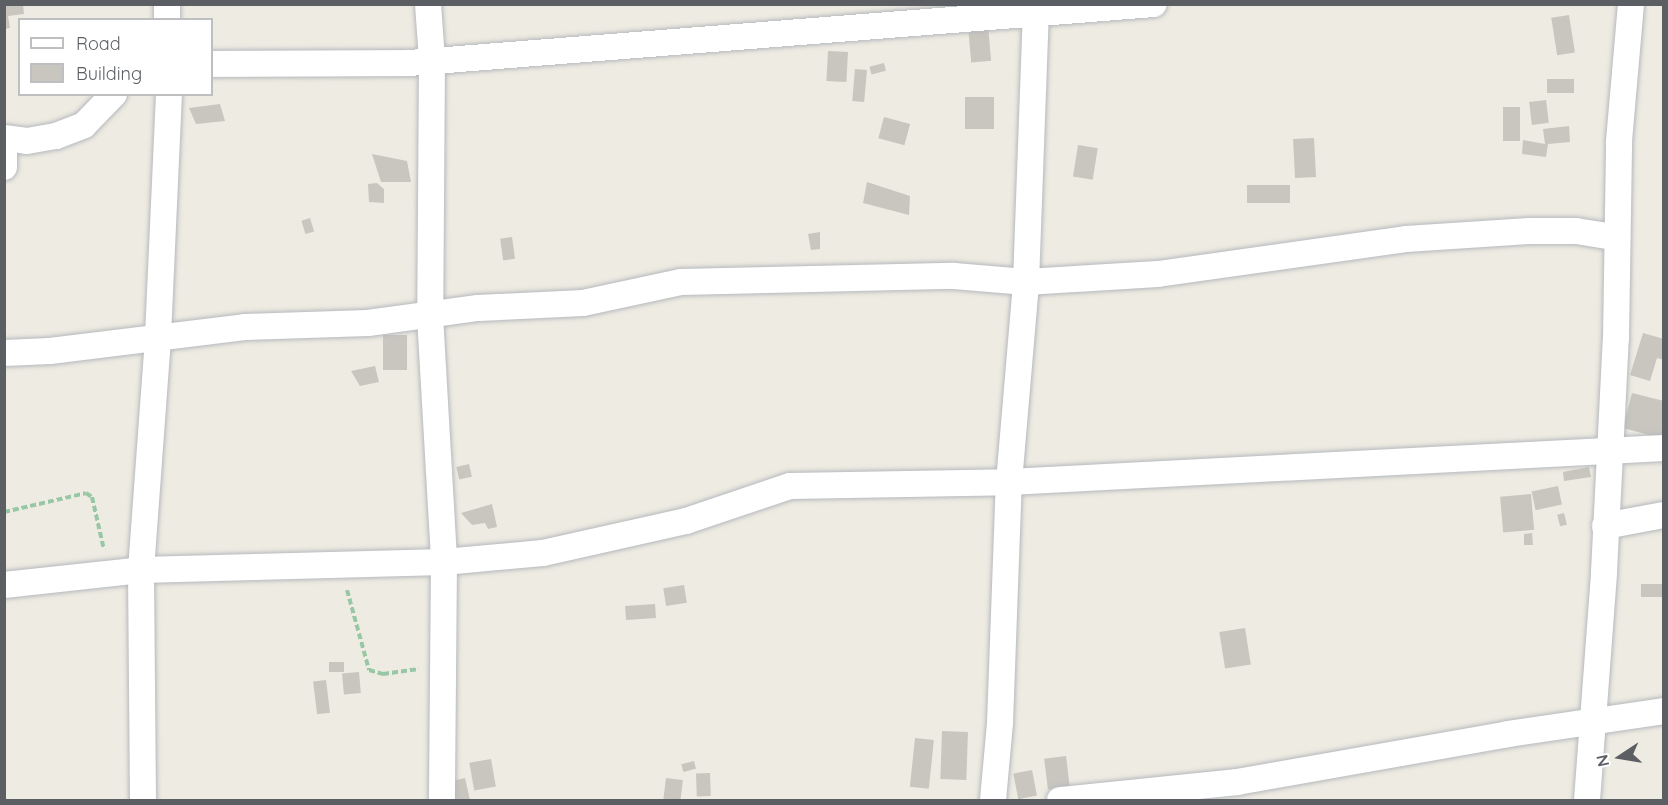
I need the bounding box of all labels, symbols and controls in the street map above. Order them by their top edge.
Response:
legend [18,18,213,96]
text: Road [76,32,121,55]
text: Building [76,62,142,85]
north arrow [1590,727,1650,787]
text: N [1591,753,1613,769]

